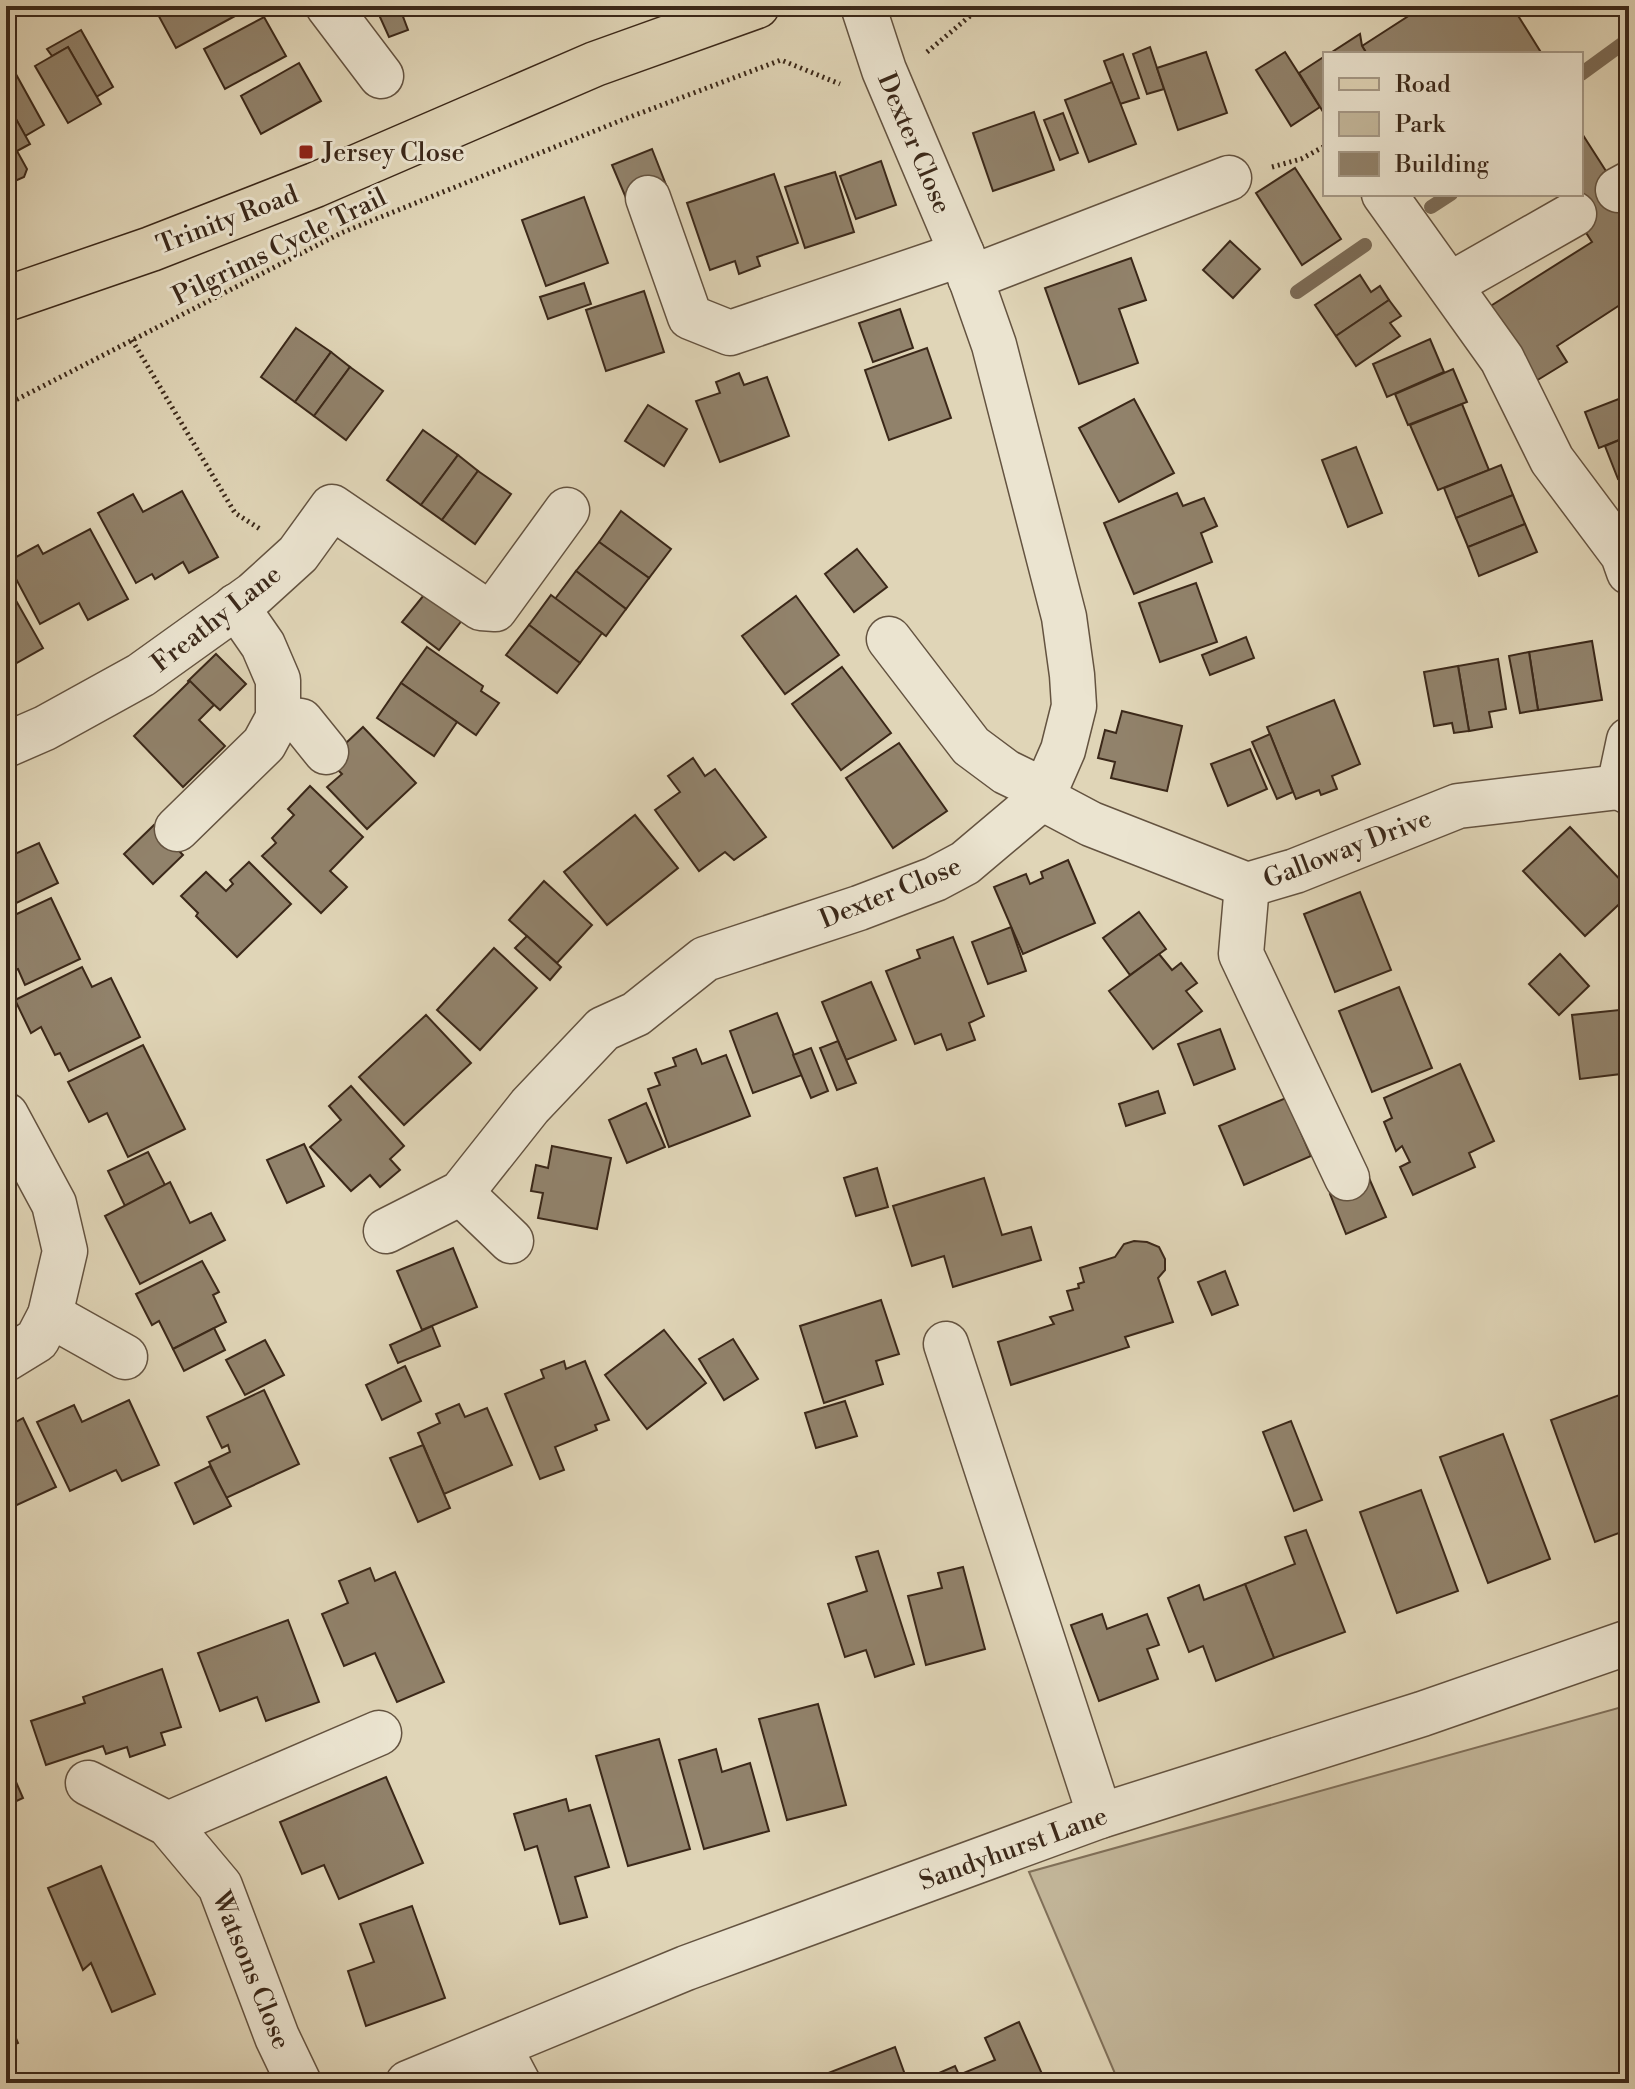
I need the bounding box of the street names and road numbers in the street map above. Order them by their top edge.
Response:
street label: Dexter Close [870,68,958,219]
street label: Trinity Road [152,178,303,262]
street label: Pilgrims Cycle Trail [167,181,392,313]
street label: Freathy Lane [145,558,288,679]
street label: Galloway Drive [1259,802,1436,896]
street label: Dexter Close [815,850,966,936]
street label: Sandyhurst Lane [915,1800,1112,1898]
street label: Watsons Close [205,1886,297,2054]

